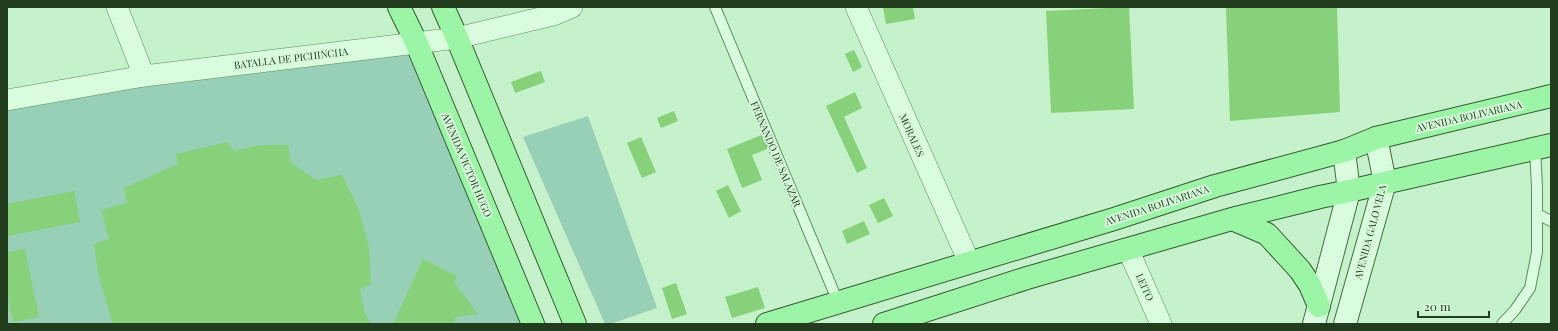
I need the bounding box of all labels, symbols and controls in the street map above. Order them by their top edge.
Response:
street label: BATALLA DE PICHINCHA [233,44,350,72]
street label: AVENIDA BOLIVARIANA [1414,97,1524,135]
street label: FERNANDO DE SALAZAR [747,99,805,209]
street label: AVENIDA VICTOR HUGO [438,110,495,219]
street label: MORALES [896,111,928,159]
street label: AVENIDA BOLIVARIANA [1102,181,1211,229]
street label: AVENIDA GALO VELA [1350,182,1390,282]
street label: LEITO [1133,271,1157,303]
scale bar [1418,293,1489,319]
text: 20 m [1424,298,1451,314]

